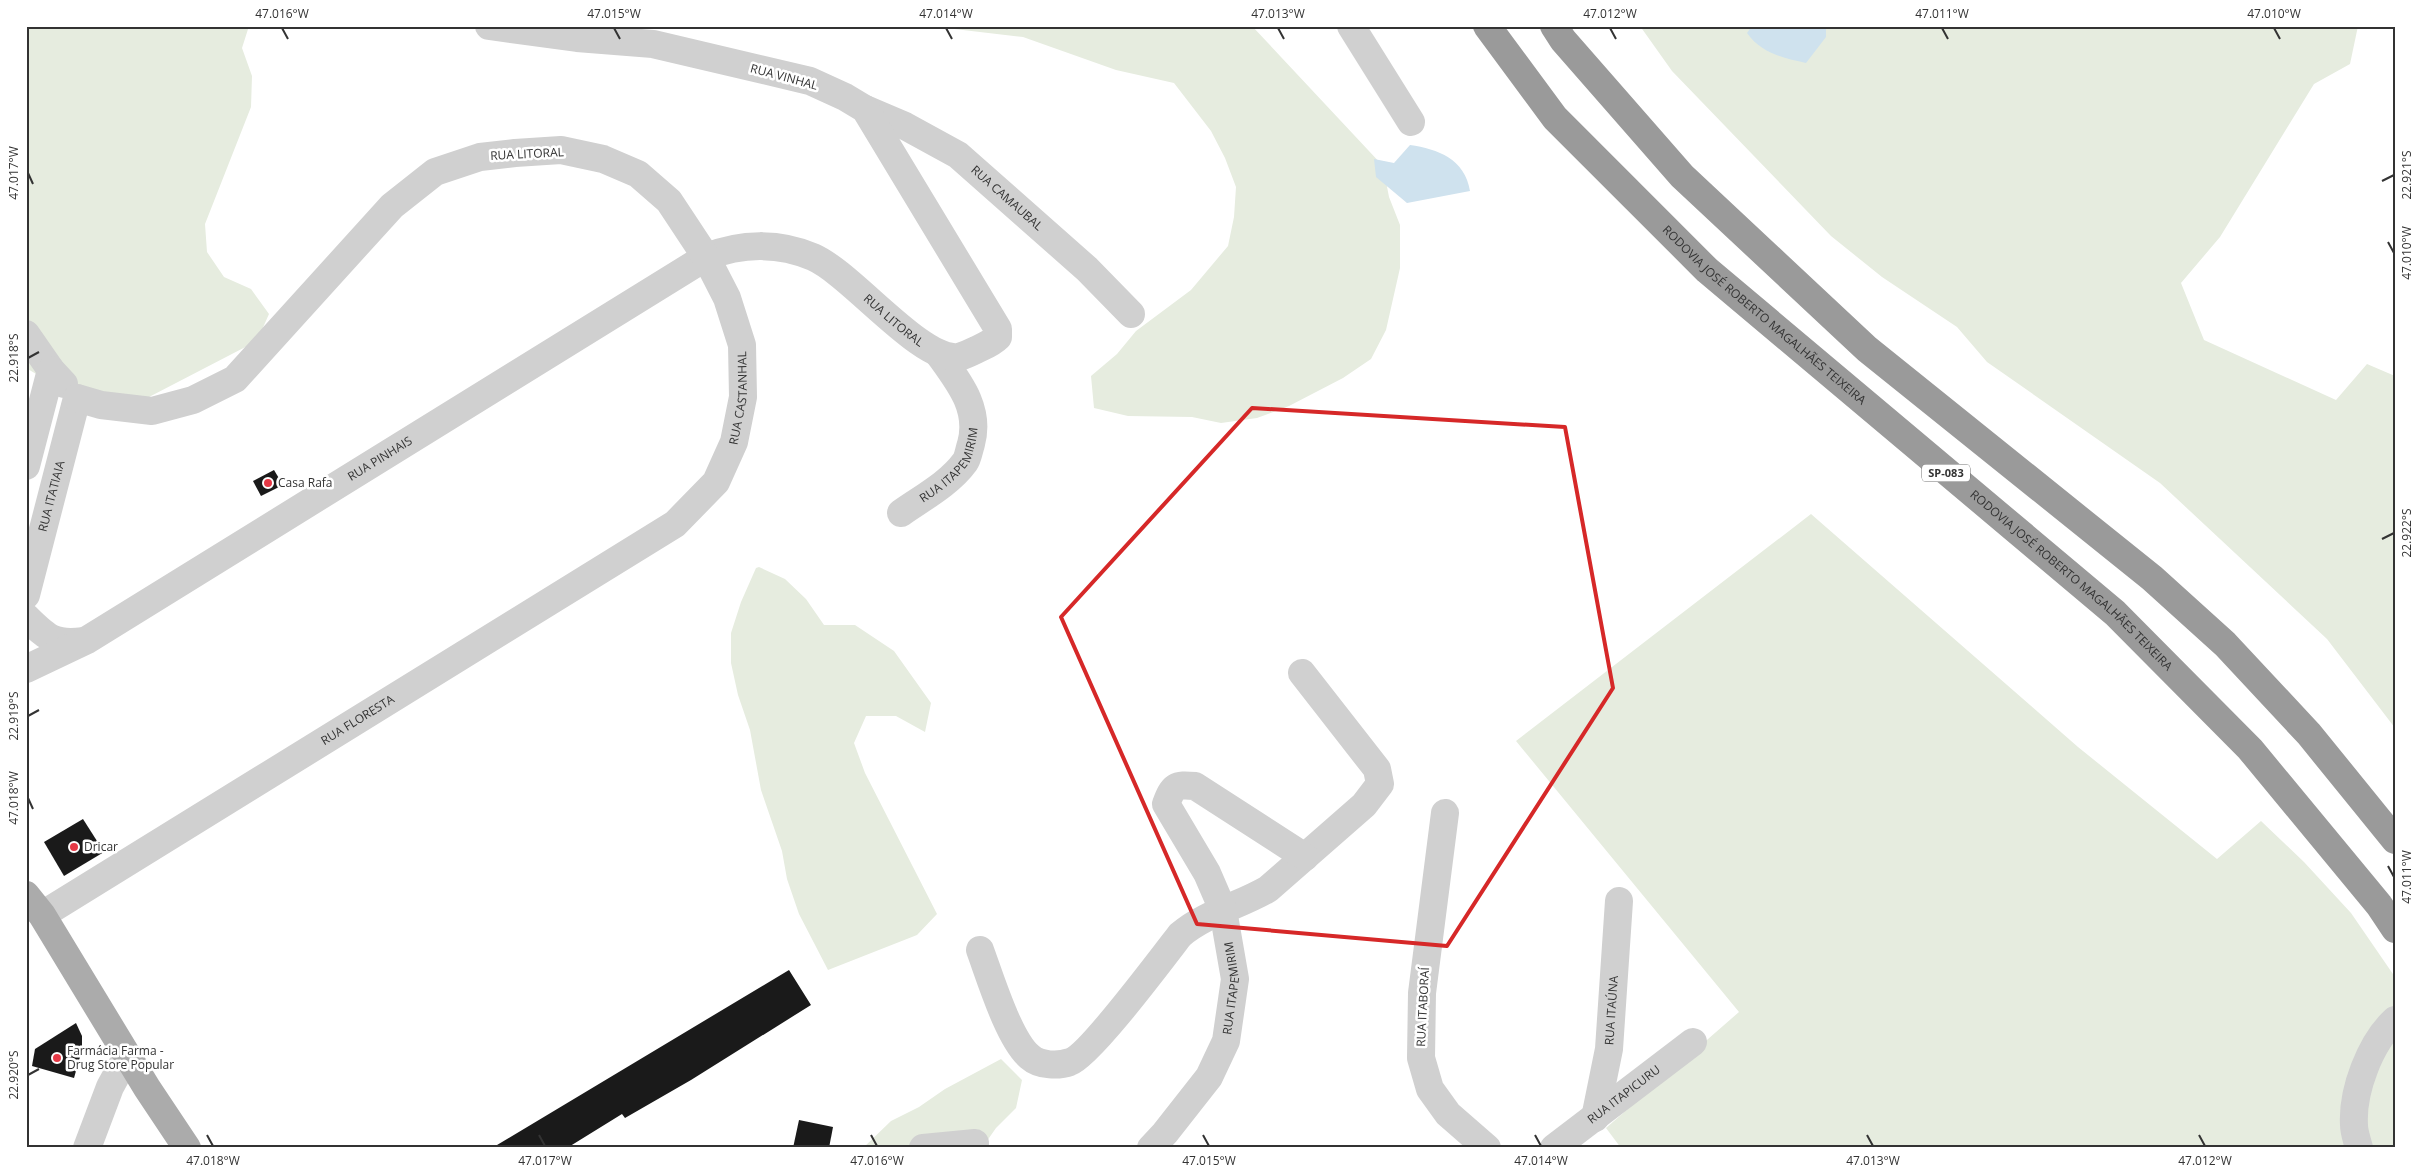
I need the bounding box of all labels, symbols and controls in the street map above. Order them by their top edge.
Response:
text: 47.016°W [255,5,309,22]
text: 47.015°W [587,5,641,22]
text: 47.014°W [919,5,973,22]
text: 47.013°W [1251,5,1305,22]
text: 47.012°W [1583,5,1637,22]
text: 47.011°W [1915,5,1969,22]
text: 47.010°W [2247,5,2301,22]
street label: RUA VINHAL [749,59,820,94]
street label: RUA LITORAL [490,143,564,164]
text: 47.017°W [5,146,22,200]
text: 22.921°S [2398,150,2415,200]
street label: RUA CAMAUBAL [967,161,1047,234]
street label: RODOVIA JOSÉ ROBERTO MAGALHÃES TEIXEIRA [1659,221,1870,408]
text: 47.010°W [2398,226,2415,280]
street label: RUA LITORAL [860,290,927,350]
text: 22.918°S [5,333,22,383]
street label: RUA CASTANHAL [725,351,751,446]
street label: RUA ITAPEMIRIM [916,427,982,506]
street label: RUA PINHAIS [344,432,415,485]
street label: RUA ITATIAIA [34,458,69,534]
road number: SP-083 [1922,464,1970,482]
place label: Casa Rafa [278,474,333,491]
marker: Casa Rafa [262,477,274,489]
street label: RODOVIA JOSÉ ROBERTO MAGALHÃES TEIXEIRA [1967,486,2177,674]
text: 22.922°S [2398,508,2415,558]
street label: RUA FLORESTA [317,690,398,749]
text: 22.919°S [5,691,22,741]
text: 47.018°W [5,771,22,825]
place label: Dricar [84,838,118,855]
marker: Dricar [68,841,80,853]
text: 47.011°W [2398,850,2415,904]
street label: RUA ITAPEMIRIM [1218,940,1243,1036]
street label: RUA ITABORAÍ [1412,966,1433,1047]
street label: RUA ITAÚNA [1600,975,1622,1046]
place label: Farmácia Farma - Drug Store Popular [67,1042,174,1073]
text: 22.920°S [5,1050,22,1100]
marker: Farmácia Farma - Drug Store Popular [51,1052,63,1064]
street label: RUA ITAPICURU [1584,1061,1664,1128]
text: 47.018°W [186,1152,240,1169]
text: 47.017°W [518,1152,572,1169]
text: 47.016°W [850,1152,904,1169]
text: 47.015°W [1182,1152,1236,1169]
text: 47.014°W [1514,1152,1568,1169]
text: 47.013°W [1846,1152,1900,1169]
text: 47.012°W [2178,1152,2232,1169]

